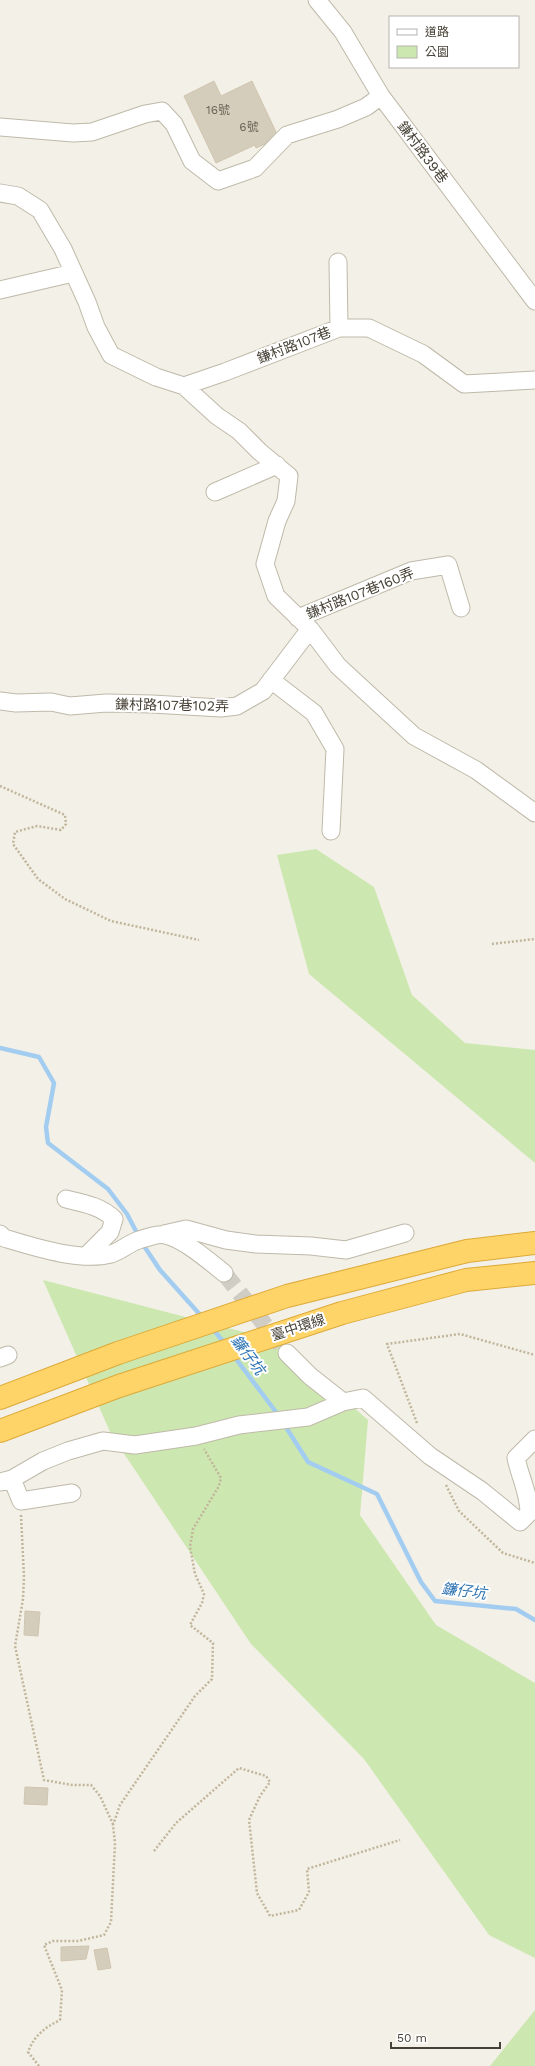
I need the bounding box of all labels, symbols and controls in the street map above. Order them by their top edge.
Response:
legend [389,16,519,68]
text: 道路 [425,25,449,39]
text: 公園 [425,45,449,59]
house number: 16號 [206,103,230,117]
street label: 鎌村路39巷 [395,118,451,186]
house number: 6號 [239,120,259,134]
street label: 鎌村路107巷 [255,324,333,366]
street label: 鎌村路107巷160弄 [304,564,416,622]
street label: 鎌村路107巷102弄 [115,696,229,714]
street label: 臺中環線 [269,1311,327,1343]
water label: 鐮仔坑 [227,1332,270,1380]
water label: 鐮仔坑 [441,1579,489,1603]
scale bar [391,2024,500,2050]
text: 50 m [397,2031,427,2045]

